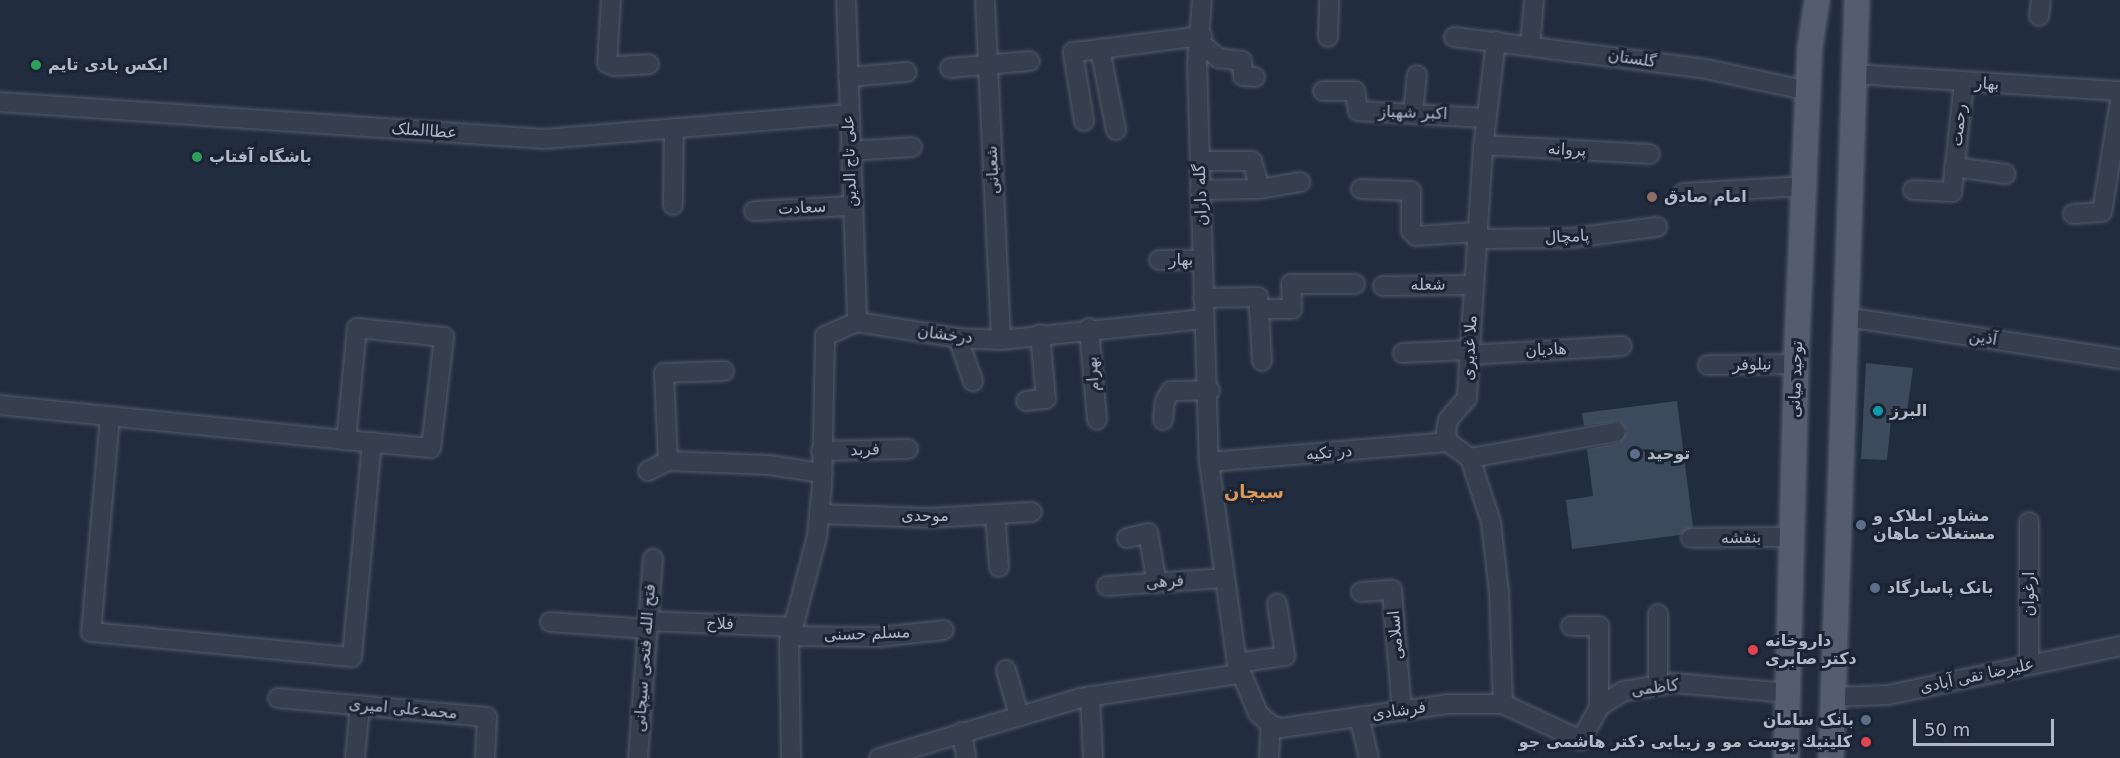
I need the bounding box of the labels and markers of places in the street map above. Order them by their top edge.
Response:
place label: ایکس بادی تایم [48,55,168,75]
marker: ایکس بادی تایم [29,58,43,72]
place label: باشگاه آفتاب [209,147,312,167]
marker: باشگاه آفتاب [190,150,204,164]
place label: امام صادق [1664,187,1747,207]
marker: امام صادق [1645,190,1659,204]
place label: البرز [1890,401,1927,421]
marker: البرز [1871,404,1885,418]
place label: توحید [1647,444,1690,464]
marker: توحید [1628,447,1642,461]
place label: مشاور املاک و مستغلات ماهان [1873,506,1995,544]
marker: مشاور املاک و مستغلات ماهان [1854,518,1868,532]
place label: بانک پاسارگاد [1887,578,1993,598]
marker: بانک پاسارگاد [1868,581,1882,595]
place label: داروخانه دکتر صابری [1765,631,1857,669]
marker: داروخانه دکتر صابری [1746,643,1760,657]
place label: بانک سامان [1763,710,1854,730]
marker: بانک سامان [1859,713,1873,727]
place label: كلينيك پوست مو و زيبايى دکتر هاشمی جو [1519,732,1852,752]
marker: كلينيك پوست مو و زيبايى دکتر هاشمی جو [1857,733,1875,751]

